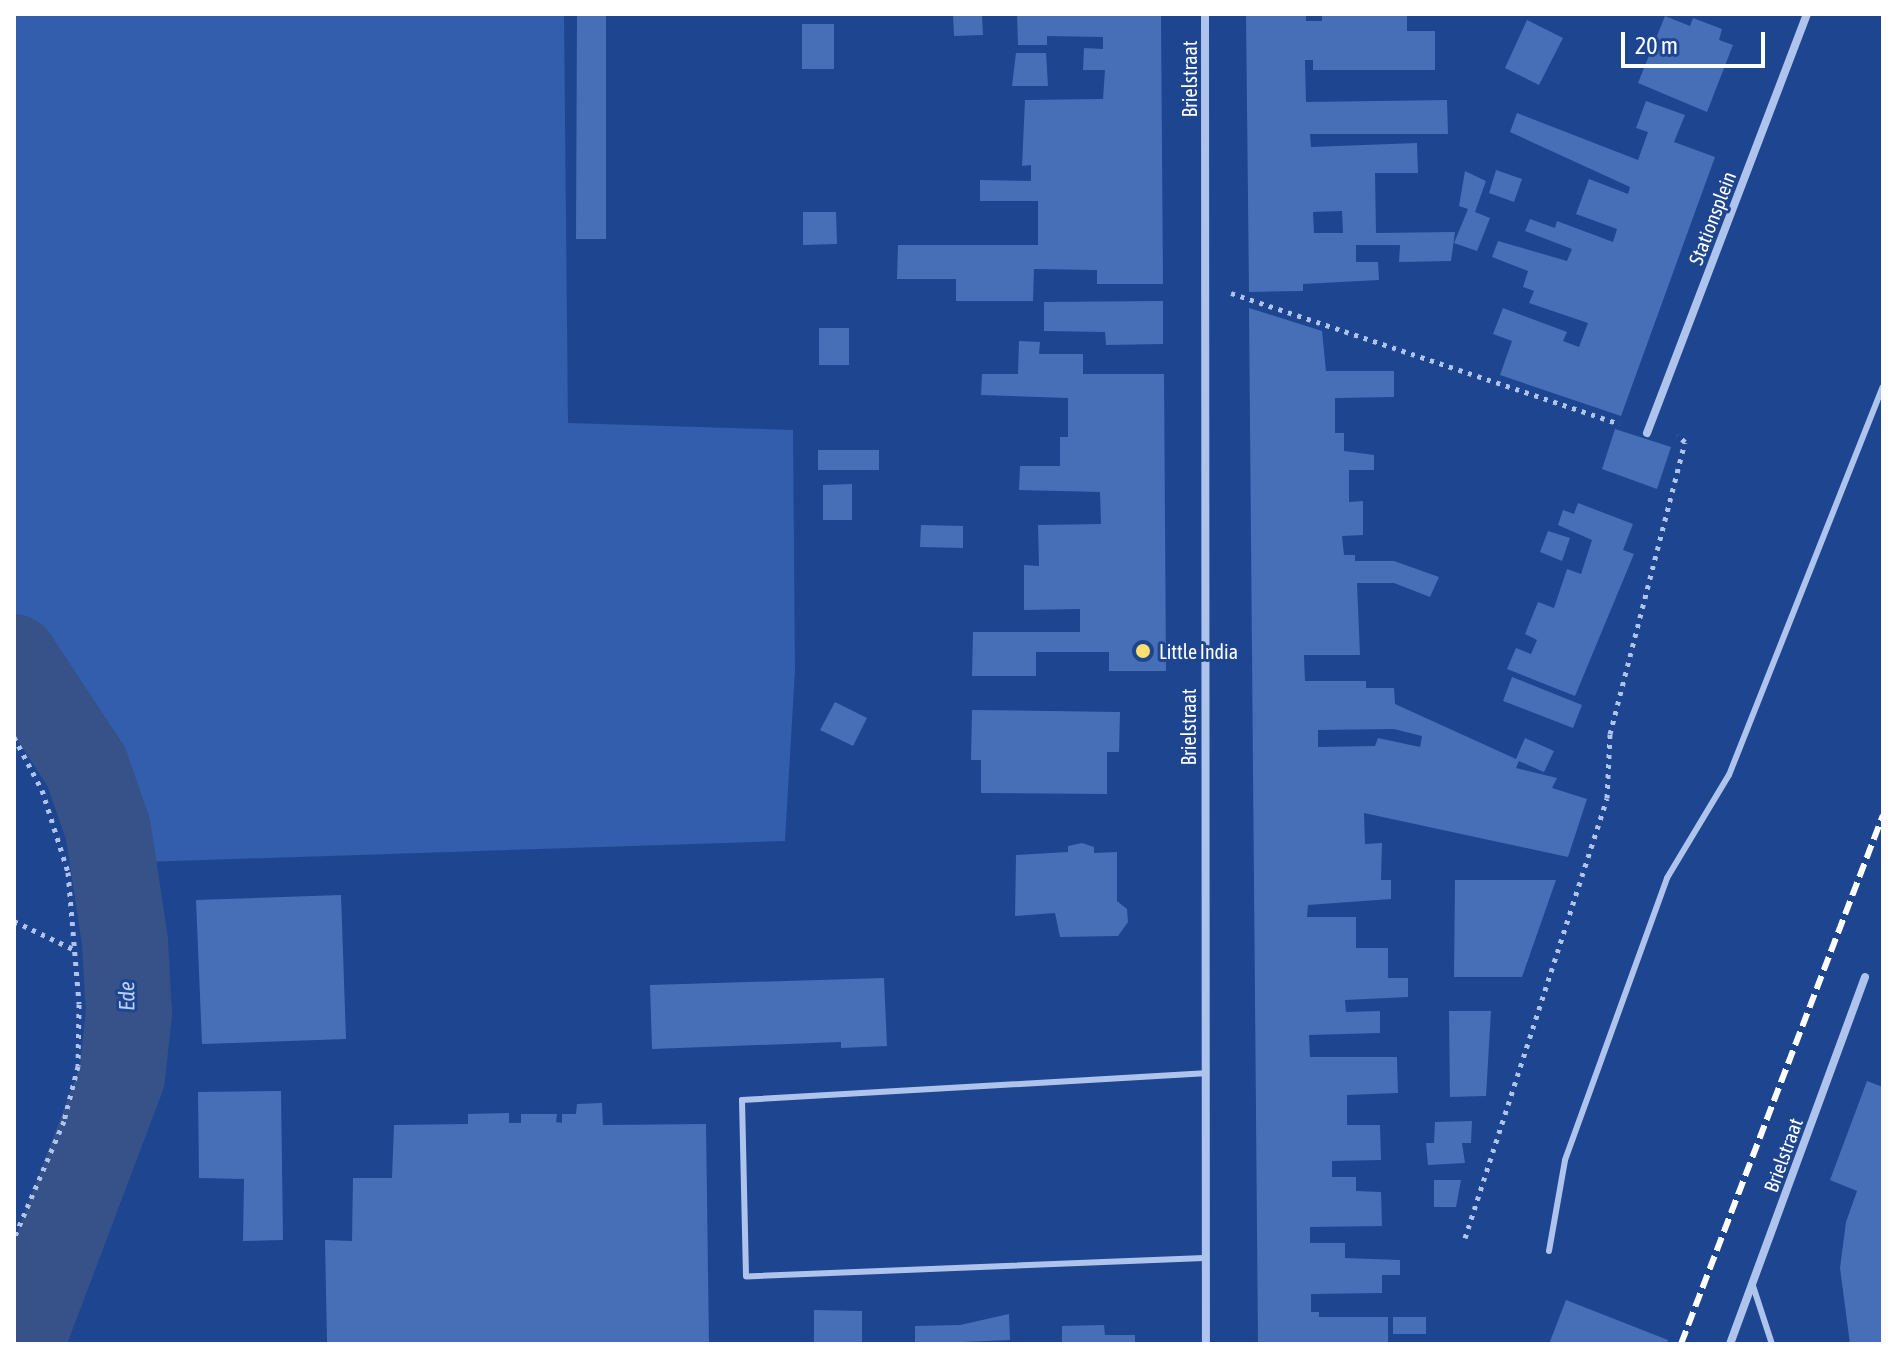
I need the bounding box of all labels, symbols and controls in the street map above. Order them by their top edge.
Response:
scale bar [1625,16,1769,66]
text: 20 m [1635,32,1678,59]
street label: Brielstraat [1177,40,1201,118]
street label: Stationsplein [1683,168,1741,268]
place label: Little India [1159,639,1238,663]
marker: Little India [1134,642,1152,660]
street label: Brielstraat [1176,688,1200,766]
water label: Ede [114,981,140,1011]
street label: Brielstraat [1759,1115,1807,1195]

